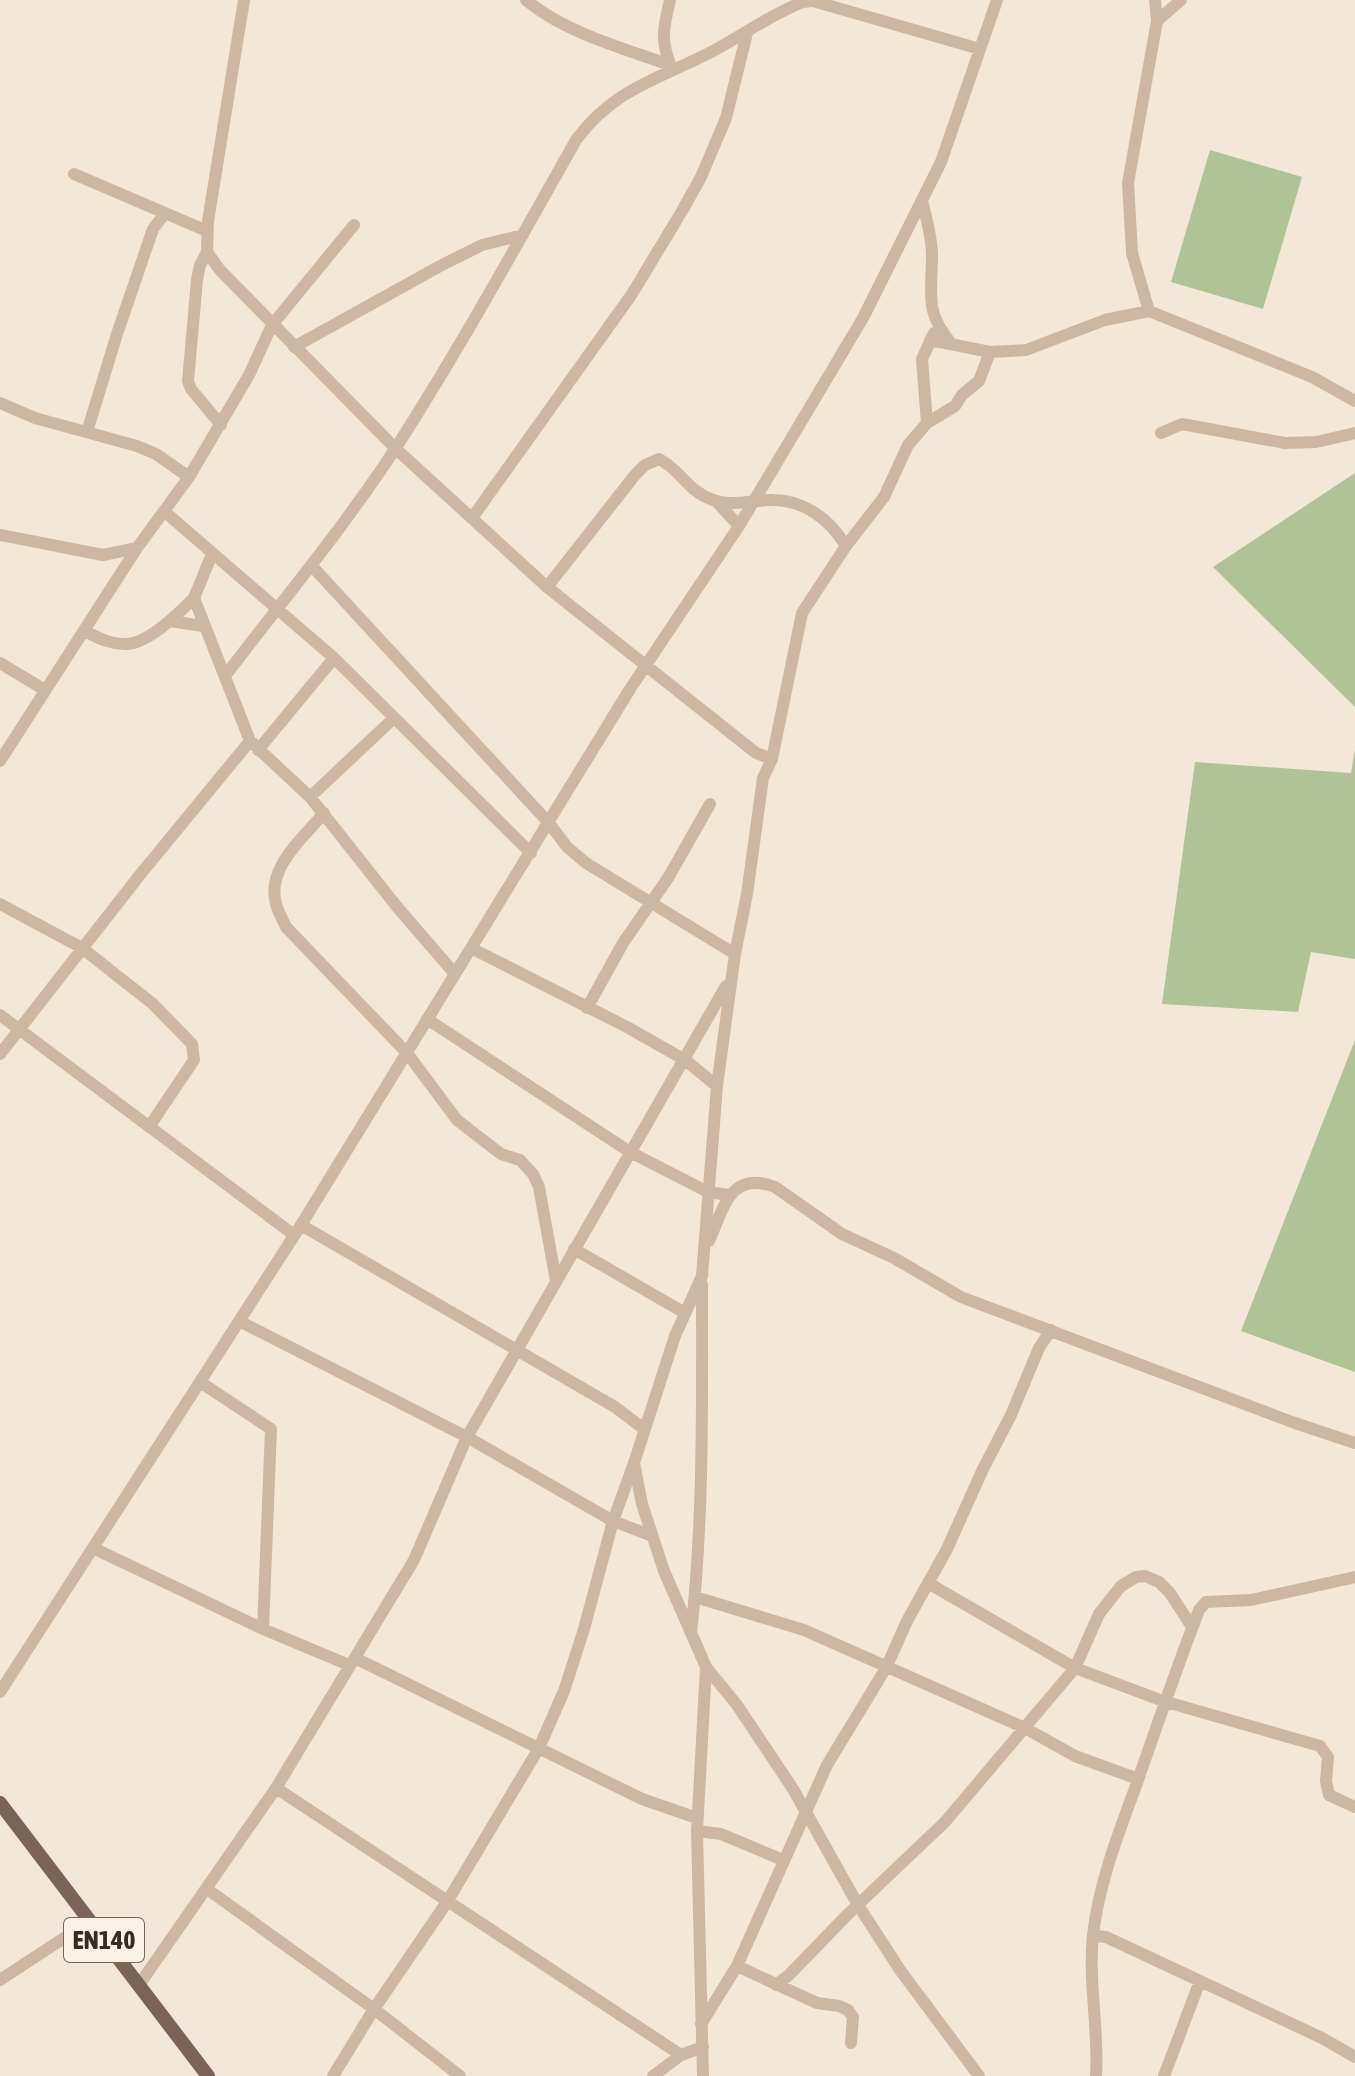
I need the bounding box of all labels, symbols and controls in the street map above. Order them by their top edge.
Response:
road number: EN140 [64,1918,144,1962]

